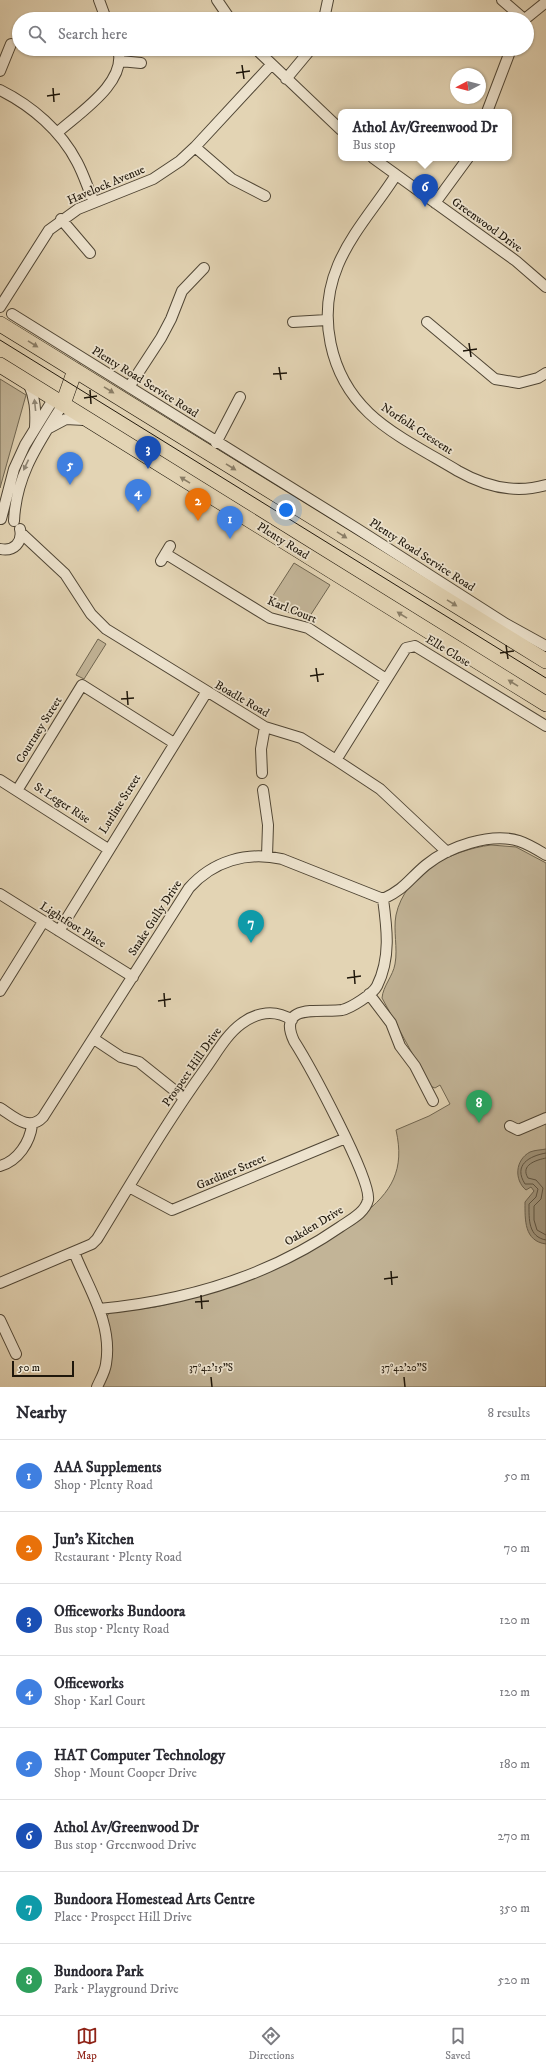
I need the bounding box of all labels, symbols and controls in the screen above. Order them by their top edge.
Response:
search box [12,12,534,56]
icon: search [26,23,48,45]
text: Search here [58,25,127,44]
north arrow [450,68,486,104]
popup [338,109,512,161]
text: Athol Av/Greenwood Dr [353,118,497,137]
text: Bus stop [353,137,396,153]
street label: Havelock Avenue [65,162,147,208]
pin: 6 [412,174,438,207]
street label: Greenwood Drive [449,194,525,256]
one-way arrow [28,340,38,348]
street label: Plenty Road Service Road [89,343,201,421]
one-way arrow [103,387,115,394]
one-way arrow [32,399,38,411]
street label: Norfolk Crescent [378,400,456,458]
pin: 3 [135,436,161,469]
pin: 5 [57,452,83,485]
one-way arrow [23,459,29,470]
one-way arrow [225,463,237,470]
one-way arrow [179,476,191,483]
pin: 4 [125,479,151,512]
pin: 2 [185,488,211,521]
your location [276,500,296,520]
pin: 1 [217,506,243,539]
street label: Plenty Road Service Road [366,515,478,595]
street label: Plenty Road [254,519,312,563]
one-way arrow [336,531,347,539]
street label: Karl Court [265,593,319,627]
one-way arrow [447,599,457,607]
one-way arrow [397,611,408,618]
street label: Elle Close [423,632,473,670]
street label: Boadle Road [212,677,272,721]
one-way arrow [507,680,519,687]
street label: Courtney Street [13,694,66,766]
street label: Lurline Street [96,771,144,837]
street label: St Leger Rise [31,779,93,827]
street label: Snake Gully Drive [125,877,185,959]
street label: Lightfoot Place [37,899,109,951]
pin: 7 [238,910,264,943]
street label: Prospect Hill Drive [159,1024,225,1110]
pin: 8 [466,1090,492,1123]
street label: Gardiner Street [194,1151,268,1193]
street label: Oakden Drive [282,1203,346,1249]
scale bar [12,1359,74,1378]
text: 50 m [18,1361,40,1375]
text: 37°42'15"S [189,1362,233,1374]
text: 37°42'20"S [381,1362,427,1374]
text: Nearby [16,1402,66,1424]
text: 8 results [488,1405,530,1421]
text: AAA Supplements [54,1458,162,1477]
text: 1 [27,1468,31,1484]
text: 50 m [504,1468,530,1484]
text: Shop · Plenty Road [54,1477,153,1493]
text: Jun's Kitchen [54,1530,134,1549]
text: 2 [26,1540,32,1556]
text: 70 m [504,1540,530,1556]
text: Restaurant · Plenty Road [54,1549,182,1565]
text: Officeworks Bundoora [54,1602,185,1621]
text: 3 [27,1612,31,1628]
text: 120 m [499,1612,530,1628]
text: Bus stop · Plenty Road [54,1621,169,1637]
text: Officeworks [54,1674,124,1693]
text: 4 [25,1684,33,1700]
text: 120 m [499,1684,530,1700]
text: Shop · Karl Court [54,1693,146,1709]
text: HAT Computer Technology [54,1746,225,1765]
text: 5 [26,1756,32,1772]
text: 180 m [499,1756,530,1772]
text: Shop · Mount Cooper Drive [54,1765,197,1781]
text: Athol Av/Greenwood Dr [54,1818,199,1837]
text: 6 [26,1828,32,1844]
text: 270 m [498,1828,530,1844]
text: Bus stop · Greenwood Drive [54,1837,196,1853]
text: Bundoora Homestead Arts Centre [54,1890,255,1909]
text: 7 [26,1900,32,1916]
text: 350 m [499,1900,530,1916]
text: Place · Prospect Hill Drive [54,1909,192,1925]
text: Bundoora Park [54,1962,144,1981]
text: 8 [26,1972,32,1988]
text: 520 m [498,1972,530,1988]
text: Park · Playground Drive [54,1981,179,1997]
tab: Map [76,2025,98,2063]
tab: Directions [249,2025,294,2063]
tab: Saved [445,2025,470,2063]

